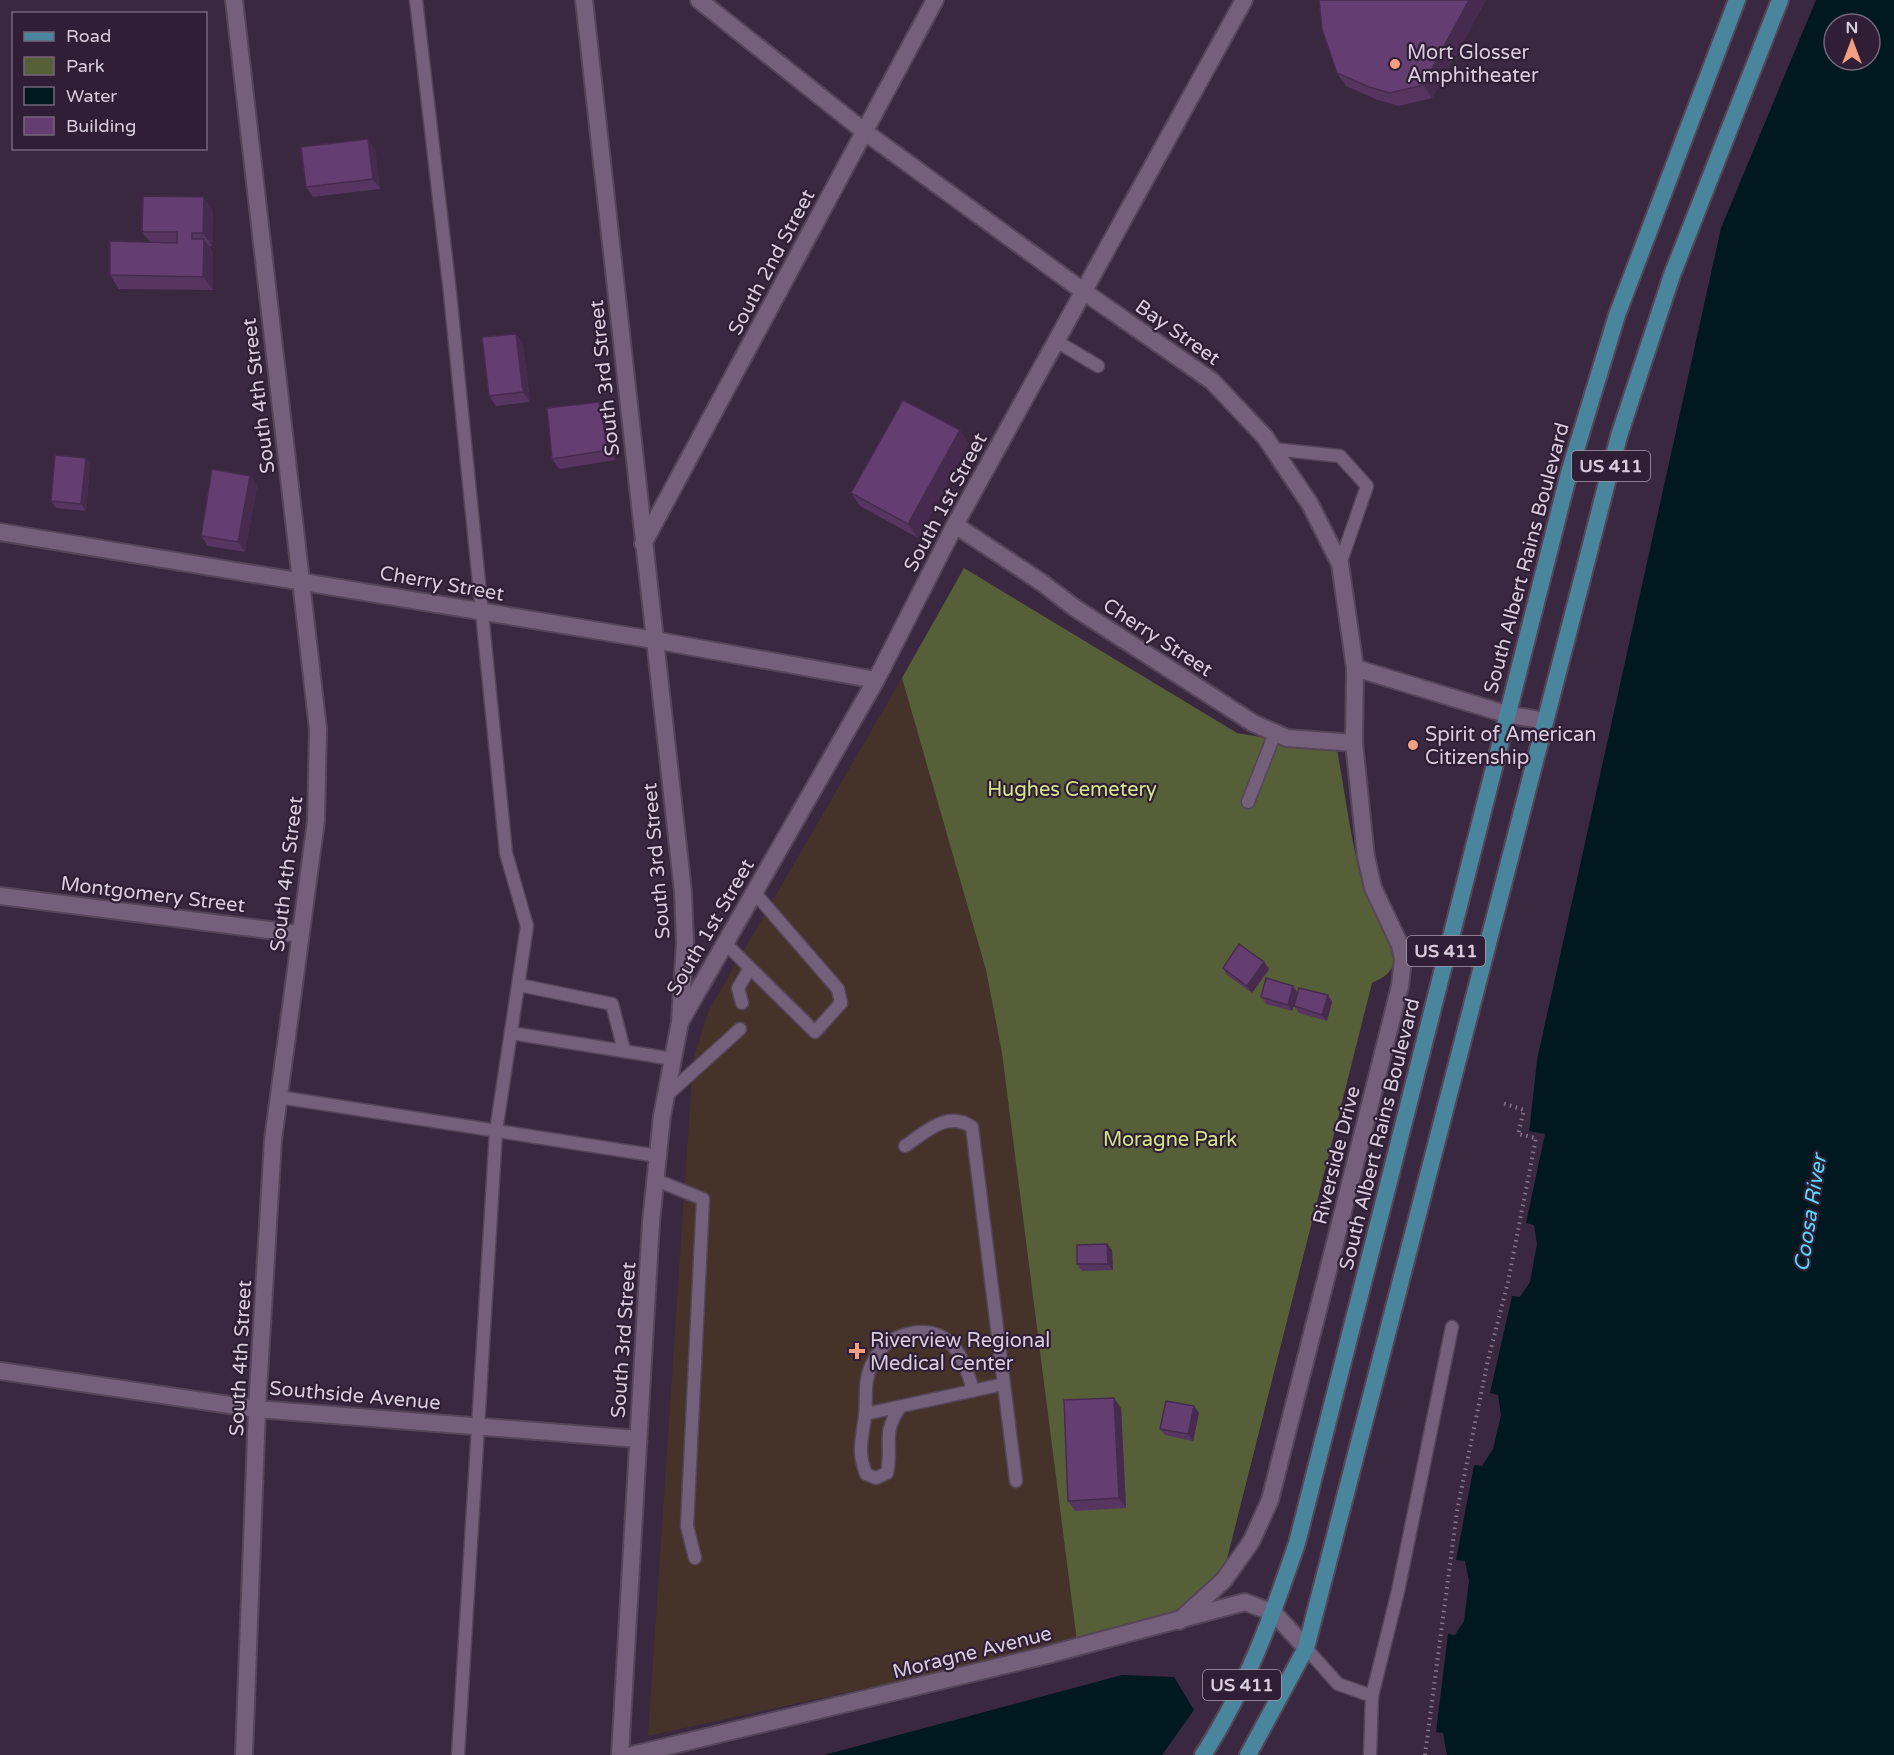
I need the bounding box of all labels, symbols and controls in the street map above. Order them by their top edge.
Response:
legend [12,12,207,150]
north arrow [1822,12,1882,72]
text: N [1846,18,1858,38]
text: Road [66,25,111,47]
place label: Mort Glosser Amphitheater [1407,41,1539,88]
text: Park [66,55,105,77]
marker: Mort Glosser Amphitheater [1388,57,1402,71]
text: Water [66,85,117,107]
text: Building [66,115,136,137]
street label: South 2nd Street [723,185,821,339]
street label: Bay Street [1130,295,1225,371]
street label: South 3rd Street [585,298,625,457]
street label: South 4th Street [238,316,280,475]
street label: South Albert Rains Boulevard [1479,420,1575,696]
street label: South 1st Street [899,429,993,576]
road number: US 411 [1572,451,1650,481]
street label: Cherry Street [378,561,506,607]
street label: Cherry Street [1098,594,1217,682]
place label: Spirit of American Citizenship [1425,723,1596,770]
marker: Spirit of American Citizenship [1406,738,1420,752]
park label: Hughes Cemetery [987,778,1157,802]
street label: South 3rd Street [638,782,676,940]
street label: South 4th Street [266,795,308,953]
street label: South 1st Street [662,855,760,1000]
street label: Montgomery Street [59,872,247,918]
road number: US 411 [1407,936,1485,966]
street label: South Albert Rains Boulevard [1335,996,1425,1273]
street label: Riverside Drive [1308,1084,1366,1227]
park label: Moragne Park [1103,1128,1237,1152]
water label: Coosa River [1789,1150,1833,1273]
street label: South 3rd Street [607,1261,641,1419]
street label: South 4th Street [225,1279,257,1437]
place label: Riverview Regional Medical Center [870,1329,1050,1376]
marker: Riverview Regional Medical Center [848,1342,866,1360]
street label: Southside Avenue [268,1377,442,1415]
street label: Moragne Avenue [890,1622,1054,1684]
road number: US 411 [1203,1670,1281,1700]

